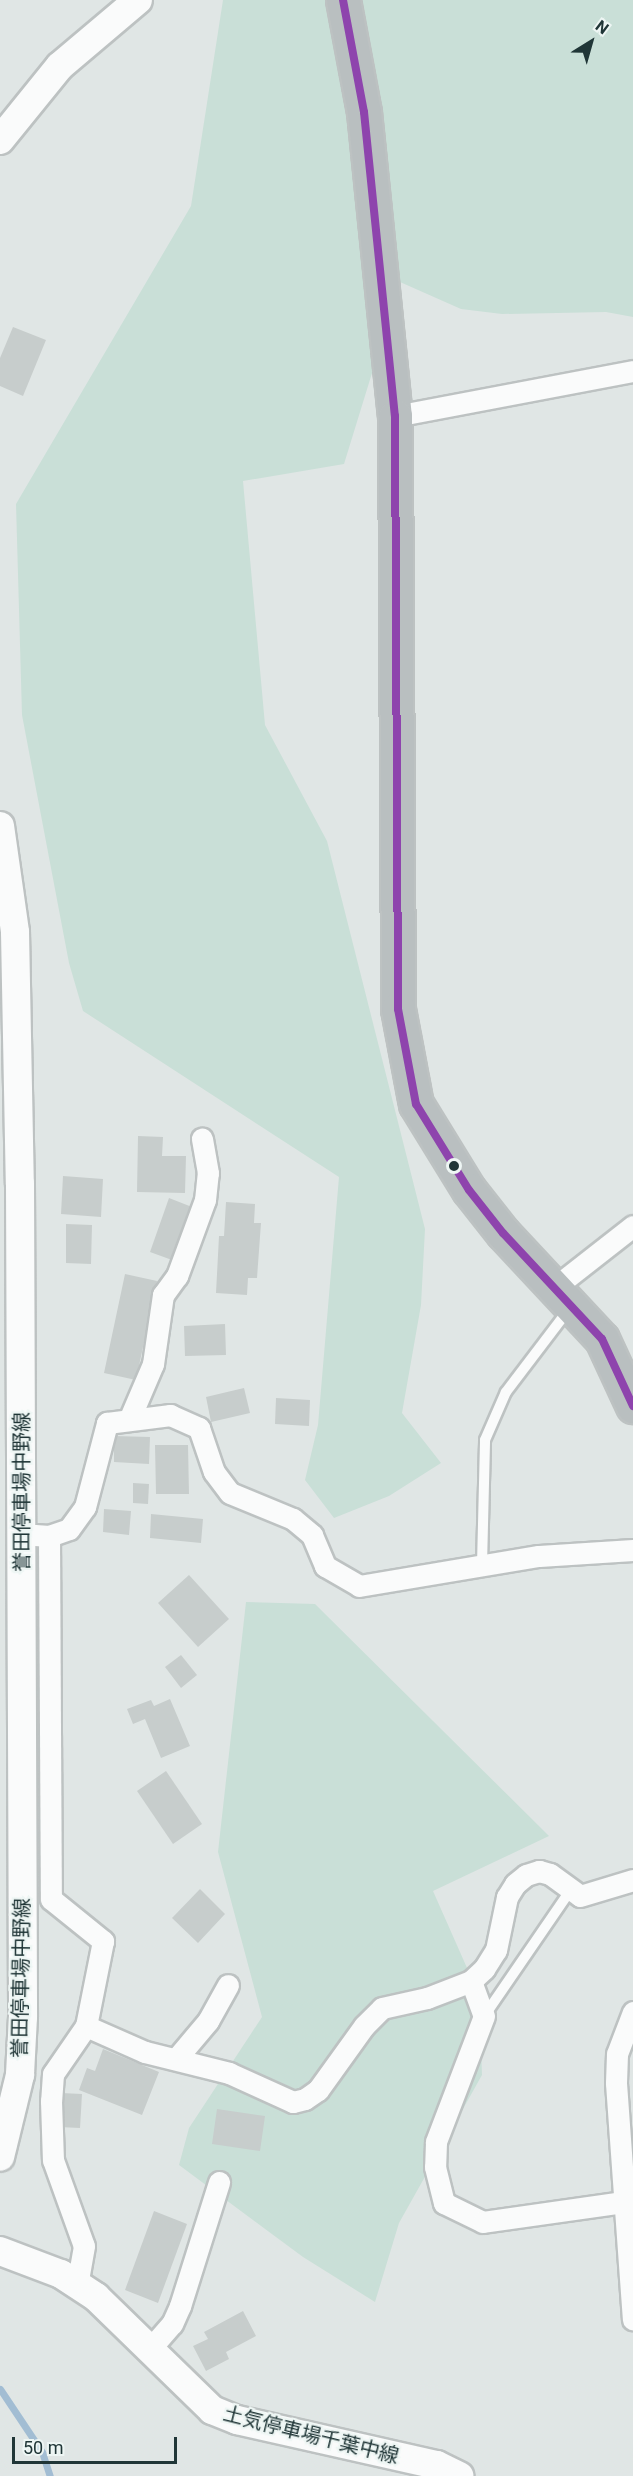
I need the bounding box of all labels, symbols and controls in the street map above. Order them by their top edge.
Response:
north arrow [561,12,621,72]
text: N [592,16,612,38]
unlabelled marker [448,1160,460,1172]
street label: 誉田停車場中野線 [10,1412,34,1572]
street label: 誉田停車場中野線 [8,1898,34,2058]
street label: 土気停車場千葉中線 [221,2402,401,2468]
scale bar [15,2425,180,2463]
text: 50 m [23,2437,63,2458]

